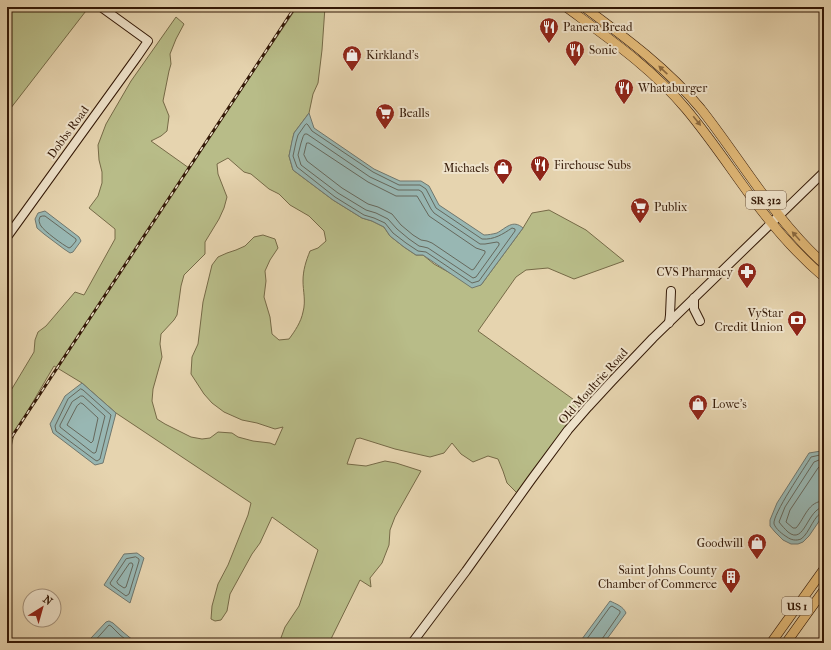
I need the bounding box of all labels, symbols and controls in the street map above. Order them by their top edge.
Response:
restaurant icon: Panera Bread [538,16,560,44]
place label: Panera Bread [563,20,633,34]
restaurant icon: Sonic [564,39,586,67]
place label: Sonic [589,43,617,57]
shop icon: Kirkland's [341,44,363,72]
place label: Kirkland's [366,48,419,62]
one-way arrow [658,65,668,74]
restaurant icon: Whataburger [613,77,635,105]
place label: Whataburger [637,81,708,95]
supermarket icon: Bealls [374,102,396,130]
street label: Dobbs Road [44,103,92,161]
place label: Bealls [399,106,430,120]
one-way arrow [692,116,701,127]
restaurant icon: Firehouse Subs [529,154,551,182]
shop icon: Michaels [492,157,514,185]
place label: Firehouse Subs [554,158,631,172]
place label: Michaels [443,161,490,175]
road number: SR 312 [746,191,786,209]
supermarket icon: Publix [629,196,651,224]
place label: Publix [654,200,688,214]
one-way arrow [792,231,801,241]
pharmacy icon: CVS Pharmacy [736,261,758,289]
place label: CVS Pharmacy [657,265,734,279]
place label: VyStar Credit Union [714,306,784,334]
bank icon: VyStar Credit Union [786,309,808,337]
street label: Old Moultrie Road [555,345,631,427]
shop icon: Lowe's [687,393,709,421]
place label: Lowe's [712,397,747,411]
shop icon: Goodwill [746,532,768,560]
place label: Goodwill [697,536,744,550]
place label: Saint Johns County Chamber of Commerce [598,563,718,591]
building icon: Saint Johns County Chamber of Commerce [720,566,742,594]
north arrow [22,588,62,628]
text: N [40,593,55,609]
road number: US 1 [782,597,812,615]

